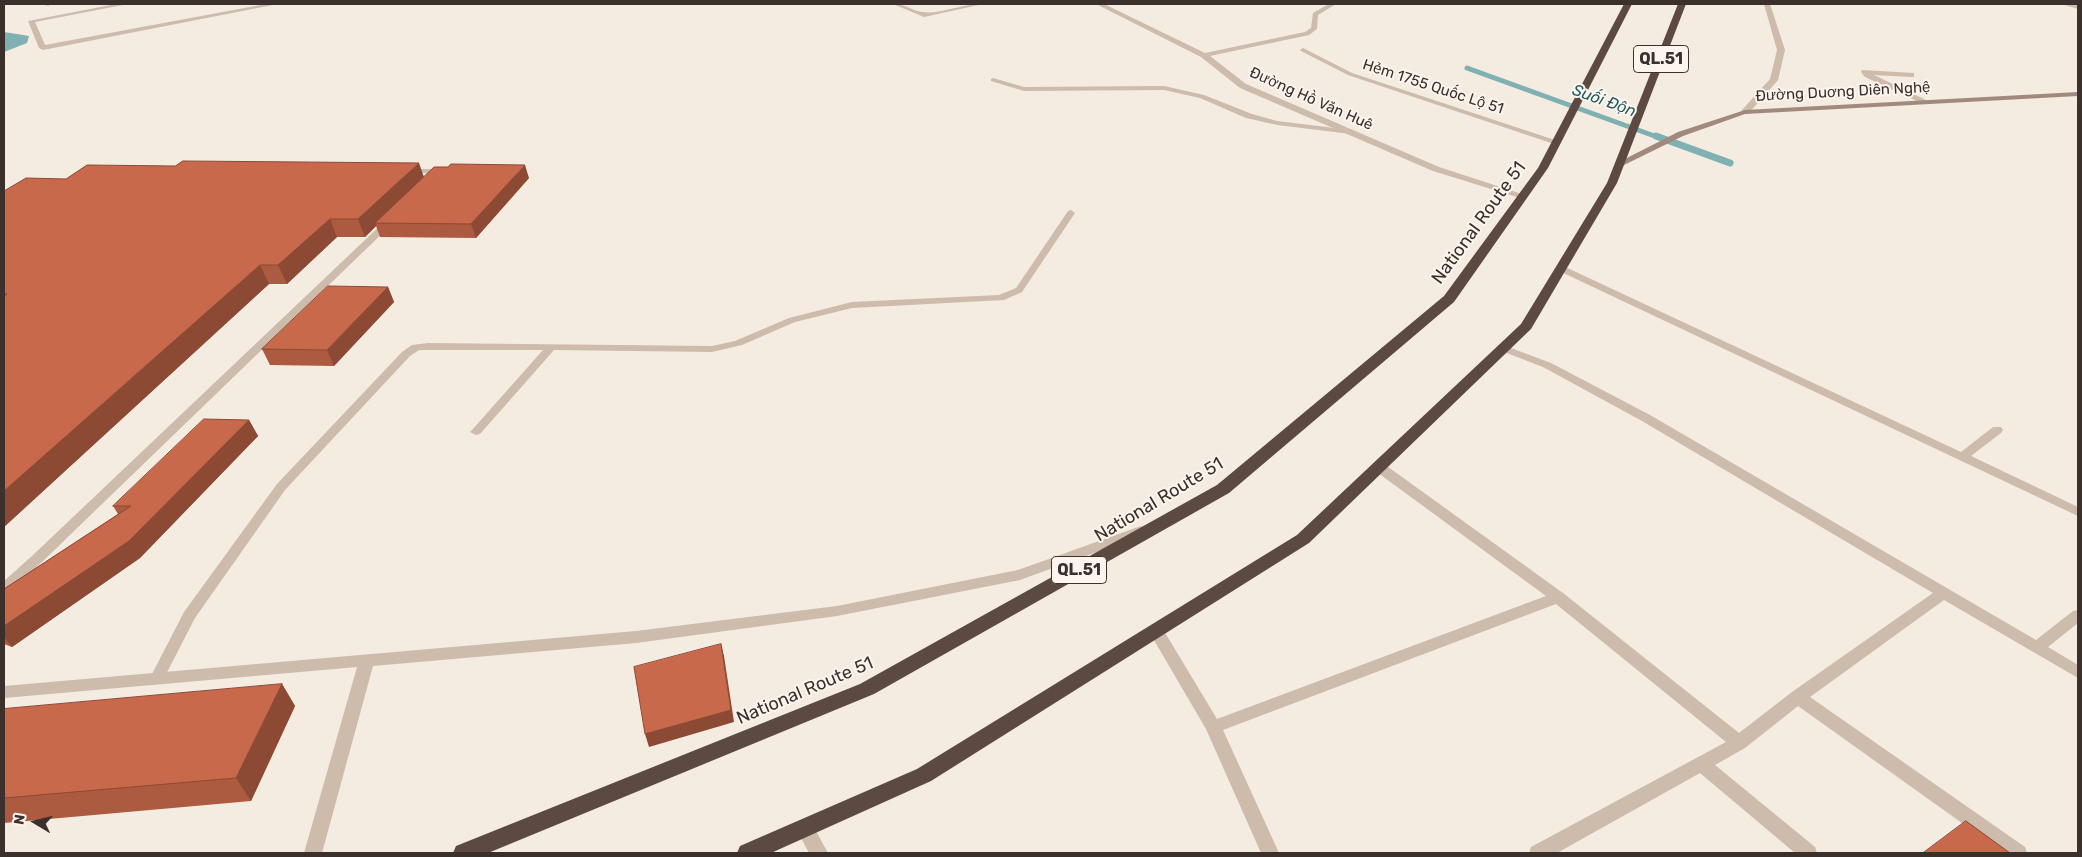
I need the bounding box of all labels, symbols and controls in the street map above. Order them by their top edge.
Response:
road number: QL.51 [1634,46,1688,72]
street label: Hẻm 1755 Quốc Lộ 51 [1360,56,1506,118]
street label: Đường Hồ Văn Huê [1246,64,1376,134]
street label: Đường Duơng Diên Nghệ [1755,78,1931,106]
water label: Suối Độn [1570,81,1638,121]
street label: National Route 51 [1427,158,1531,288]
street label: National Route 51 [1091,453,1227,547]
road number: QL.51 [1052,556,1106,584]
street label: National Route 51 [733,652,877,730]
north arrow [10,797,60,847]
text: N [11,813,29,826]

